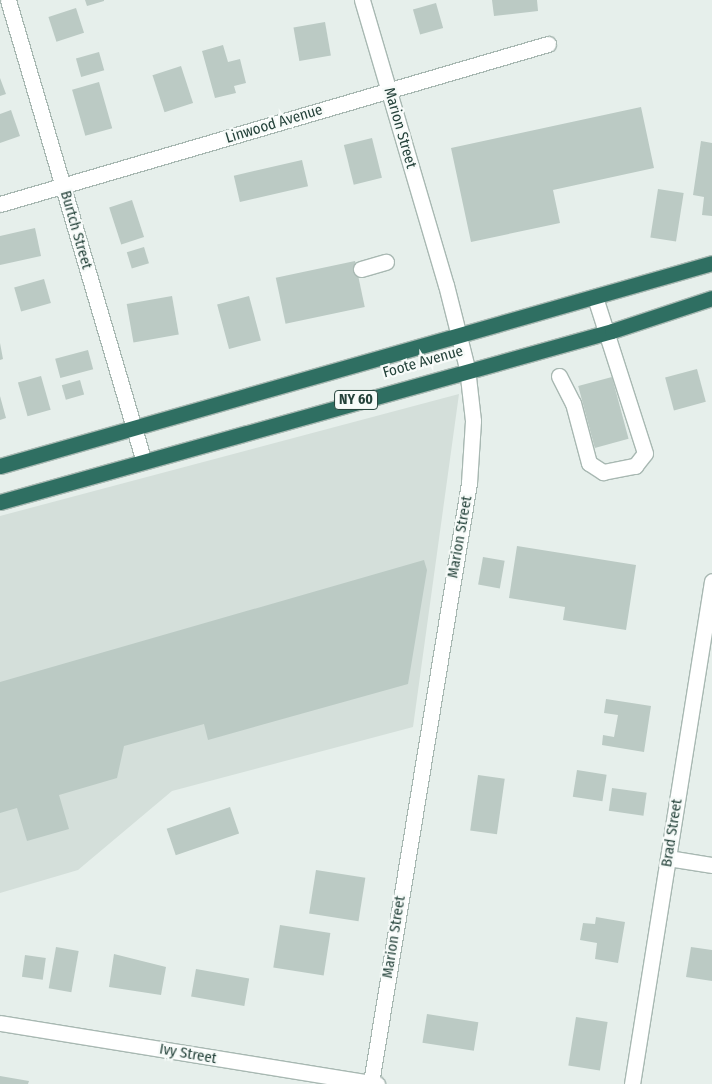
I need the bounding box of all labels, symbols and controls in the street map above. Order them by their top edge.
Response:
street label: Marion Street [380,86,420,170]
street label: Linwood Avenue [223,101,325,147]
street label: Burtch Street [56,189,96,271]
street label: Foote Avenue [381,342,465,382]
road number: NY 60 [334,388,378,412]
street label: Marion Street [444,494,476,580]
street label: Brad Street [658,798,686,868]
street label: Marion Street [379,894,409,980]
street label: Ivy Street [158,1040,218,1068]

